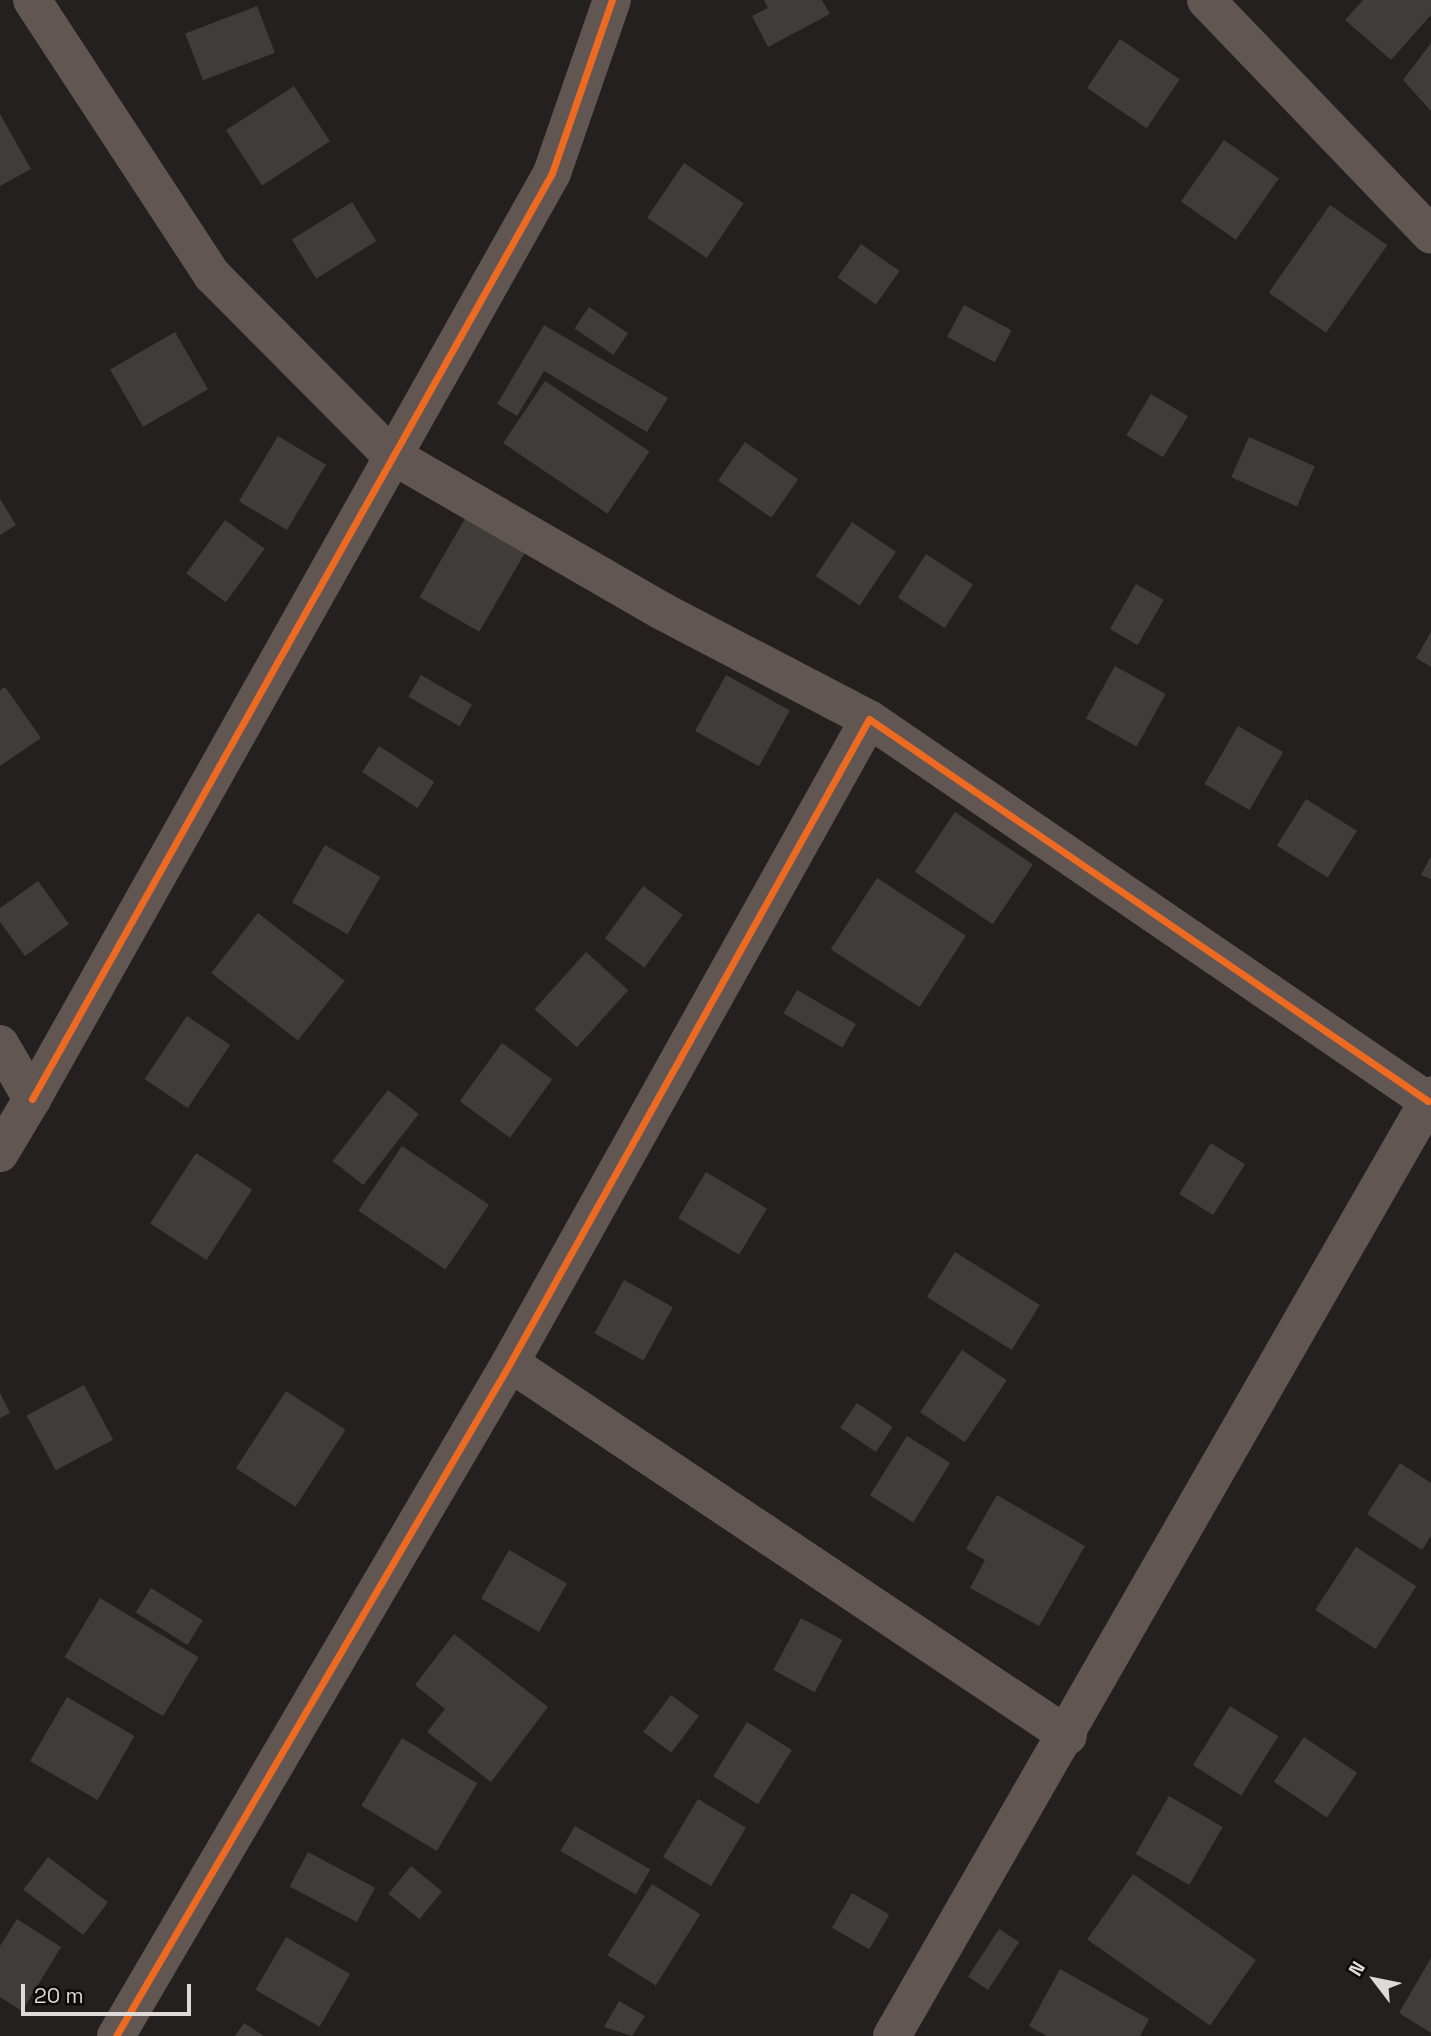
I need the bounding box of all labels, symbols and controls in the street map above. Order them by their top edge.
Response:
north arrow [1340,1945,1410,2015]
text: N [1343,1957,1371,1981]
scale bar [24,1969,194,2013]
text: 20 m [34,1982,84,2009]

